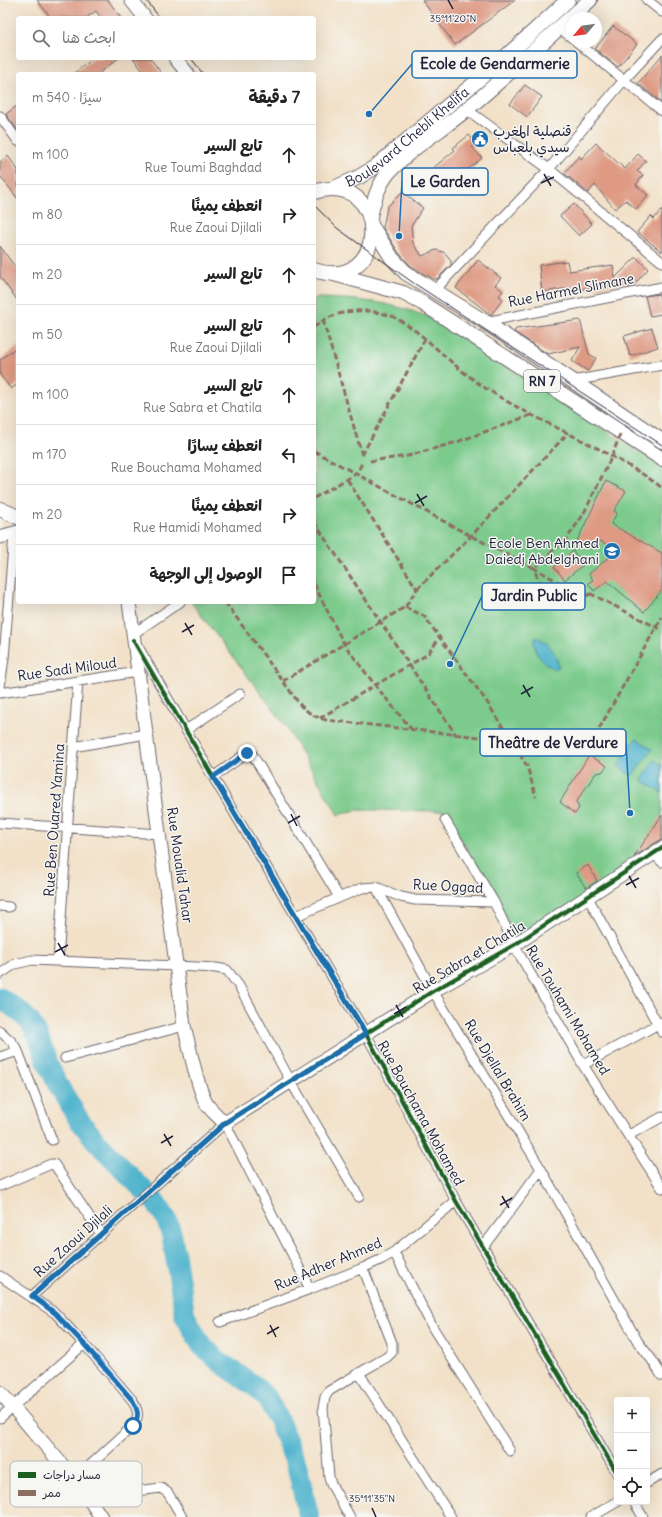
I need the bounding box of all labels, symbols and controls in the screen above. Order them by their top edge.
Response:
text: 35°11'20"N [430,12,477,25]
north arrow [566,12,602,48]
search box [16,16,316,60]
icon: search [30,27,52,49]
text: ابحث هنا [62,28,116,47]
callout: Ecole de Gendarmerie [412,51,577,78]
text: Ecole de Gendarmerie [420,54,570,73]
street label: Boulevard Chebli Khelifa [343,83,473,191]
text: 7 دقيقة [248,86,300,108]
text: سيرًا · 540 m [32,89,102,106]
place label: قنصلية المغرب سيدي بلعباس [493,122,571,158]
public building icon: قنصلية المغرب سيدي بلعباس [470,129,490,149]
text: تابع السير [205,136,262,155]
icon: ahead [278,144,300,166]
text: 100 m [32,146,69,163]
text: Rue Toumi Baghdad [145,159,262,176]
callout: Le Garden [402,168,488,195]
text: Le Garden [410,172,480,191]
text: انعطف يمينًا [191,196,262,215]
icon: right [278,204,300,226]
text: 80 m [32,206,63,223]
text: Rue Zaoui Djilali [170,219,262,236]
text: تابع السير [205,264,262,283]
icon: ahead [278,264,300,286]
text: 20 m [32,266,62,283]
street label: Rue Harmel Slimane [507,269,635,311]
text: تابع السير [205,316,262,335]
icon: ahead [278,324,300,346]
text: 50 m [32,326,63,343]
text: Rue Zaoui Djilali [170,339,262,356]
road number: RN 7 [524,370,560,392]
text: تابع السير [205,376,262,395]
icon: ahead [278,384,300,406]
text: 100 m [32,386,69,403]
text: Rue Sabra et Chatila [143,399,262,416]
text: انعطف يسارًا [188,436,262,455]
icon: left [278,444,300,466]
text: 170 m [32,446,67,463]
text: Rue Bouchama Mohamed [111,459,262,476]
text: انعطف يمينًا [191,496,262,515]
icon: right [278,504,300,526]
text: 20 m [32,506,62,523]
text: Rue Hamidi Mohamed [133,519,262,536]
place label: Ecole Ben Ahmed Daiedj Abdelghani [485,534,599,568]
school or university icon: Ecole Ben Ahmed Daiedj Abdelghani [602,541,622,561]
text: الوصول إلى الوجهة [149,564,262,583]
icon: arrive [278,564,300,586]
callout: Jardin Public [482,583,585,610]
text: Jardin Public [491,586,578,605]
street label: Rue Sadi Miloud [16,653,118,685]
callout: Theâtre de Verdure [480,729,626,756]
text: Theâtre de Verdure [488,733,618,752]
street label: Rue Ben Ouared Yamina [40,743,68,897]
route end [238,744,256,762]
street label: Rue Moualid Tahar [163,806,197,924]
street label: Rue Oggad [412,875,484,897]
street label: Rue Sabra et Chatila [409,916,529,998]
street label: Rue Touhami Mohamed [522,942,614,1078]
street label: Rue Djellal Brahim [461,1016,535,1124]
street label: Rue Bouchama Mohamed [374,1037,468,1189]
street label: Rue Zaoui Djilali [30,1201,116,1281]
street label: Rue Adher Ahmed [272,1233,384,1295]
map controls [614,1397,650,1505]
button: + [614,1397,650,1433]
route start [124,1417,142,1435]
button: − [614,1433,650,1469]
legend [10,1461,142,1507]
text: مسار دراجات [43,1468,101,1482]
button: locate [614,1469,650,1505]
text: ممر [42,1486,61,1500]
text: 35°11'35"N [349,1492,395,1505]

